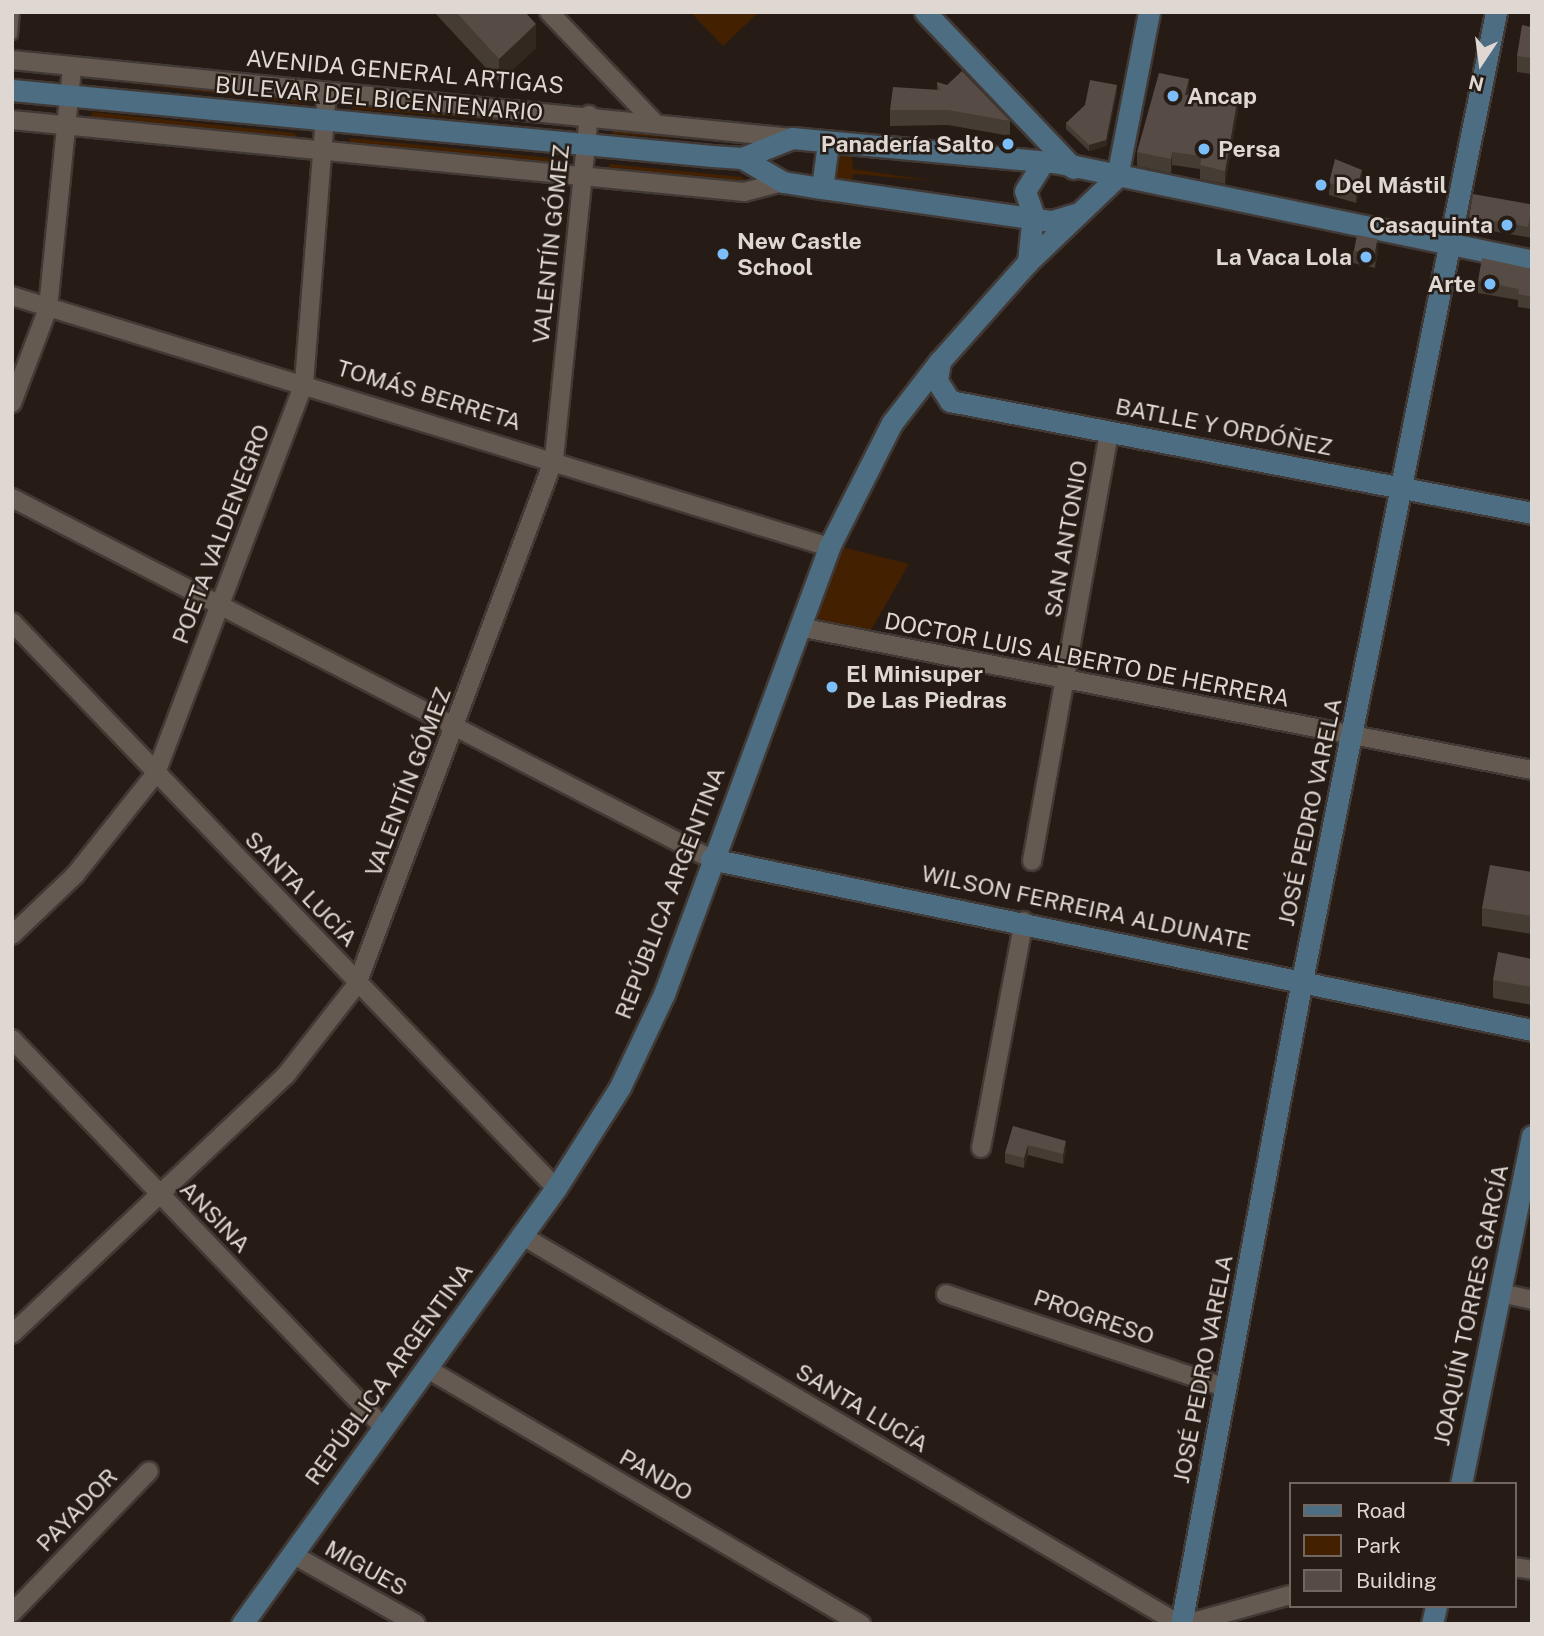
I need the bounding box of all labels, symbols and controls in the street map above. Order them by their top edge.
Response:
north arrow [1446,28,1516,98]
street label: AVENIDA GENERAL ARTIGAS [245,44,565,100]
street label: BULEVAR DEL BICENTENARIO [214,71,544,127]
text: N [1467,71,1486,96]
place label: Ancap [1187,82,1257,110]
marker: Ancap [1165,88,1181,104]
place label: Panadería Salto [821,130,994,158]
place label: Persa [1218,135,1281,163]
marker: Panadería Salto [1000,136,1016,152]
marker: Persa [1196,141,1212,157]
street label: VALENTÍN GÓMEZ [527,143,575,345]
place label: Del Mástil [1335,171,1447,199]
marker: Del Mástil [1313,177,1329,193]
place label: Casaquinta [1369,211,1493,239]
marker: Casaquinta [1499,217,1515,233]
place label: New Castle School [737,227,862,281]
place label: La Vaca Lola [1215,243,1352,271]
marker: New Castle School [715,246,731,262]
marker: La Vaca Lola [1358,249,1374,265]
place label: Arte [1427,270,1476,298]
marker: Arte [1482,276,1498,292]
street label: TOMÁS BERRETA [333,354,525,436]
street label: BATLLE Y ORDÓÑEZ [1113,392,1335,462]
street label: POETA VALDENEGRO [166,420,276,648]
street label: SAN ANTONIO [1039,458,1093,620]
street label: DOCTOR LUIS ALBERTO DE HERRERA [882,607,1292,713]
place label: El Minisuper De Las Piedras [846,660,1007,714]
marker: El Minisuper De Las Piedras [824,679,840,695]
street label: VALENTÍN GÓMEZ [359,684,457,880]
street label: JOSÉ PEDRO VARELA [1272,695,1348,929]
street label: REPÚBLICA ARGENTINA [609,763,731,1023]
street label: SANTA LUCÍA [239,826,363,952]
street label: WILSON FERREIRA ALDUNATE [919,860,1253,956]
street label: JOAQUÍN TORRES GARCÍA [1428,1162,1514,1448]
street label: ANSINA [174,1175,256,1259]
street label: JOSÉ PEDRO VARELA [1167,1252,1239,1486]
street label: REPÚBLICA ARGENTINA [299,1258,479,1490]
street label: PROGRESO [1030,1284,1158,1350]
street label: SANTA LUCÍA [791,1358,933,1458]
street label: PANDO [615,1443,697,1507]
street label: PAYADOR [31,1463,123,1557]
legend [1288,1482,1516,1608]
text: Road [1356,1498,1406,1523]
text: Park [1356,1533,1401,1558]
street label: MIGUES [320,1534,412,1602]
text: Building [1356,1568,1437,1593]

